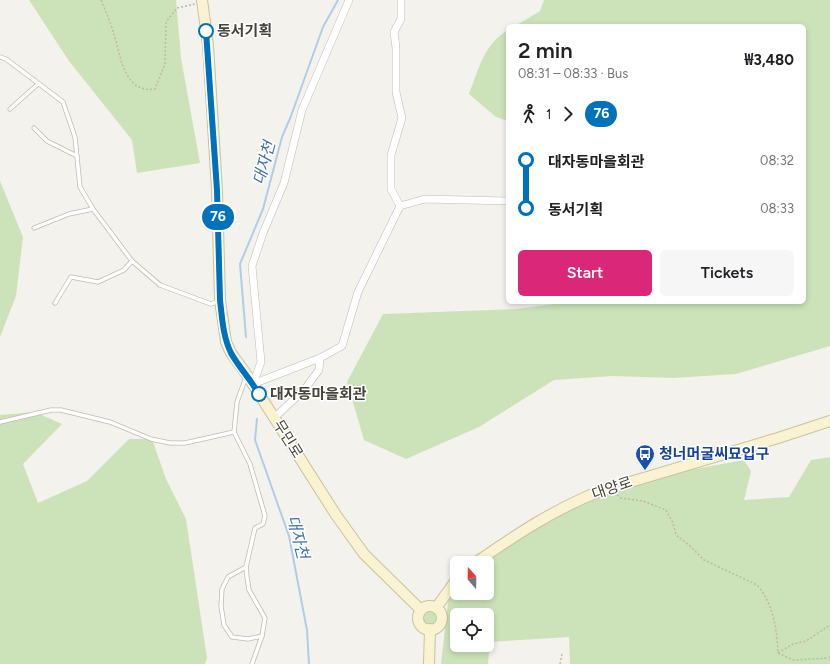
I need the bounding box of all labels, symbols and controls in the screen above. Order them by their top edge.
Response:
place label: 동서기획 [217,22,272,40]
marker: 동서기획 [198,23,214,39]
text: 2 min [518,37,573,64]
text: ₩3,480 [745,51,794,69]
text: 08:31 – 08:33 · Bus [518,66,628,81]
icon: walk [518,103,540,125]
icon: forward [557,103,579,125]
text: 76 [593,105,609,122]
text: 1 [546,107,551,122]
water label: 대자천 [249,137,279,187]
text: 대자동마을회관 [548,153,645,171]
text: 08:32 [760,153,794,168]
text: 동서기획 [548,201,603,219]
text: 08:33 [760,201,794,216]
line badge: 76 [200,204,236,230]
text: 76 [210,208,226,225]
button: Start [518,250,652,296]
button: Tickets [660,250,794,296]
place label: 대자동마을회관 [270,385,367,403]
marker: 대자동마을회관 [251,386,267,402]
street label: 무민로 [269,417,307,461]
bus stop icon: 청너머굴씨묘입구 [634,443,656,471]
place label: 청너머굴씨묘입구 [659,445,770,463]
street label: 대양로 [589,473,635,503]
water label: 대자천 [283,513,313,563]
north arrow [450,556,494,600]
map controls [450,556,494,652]
button: locate [450,608,494,652]

